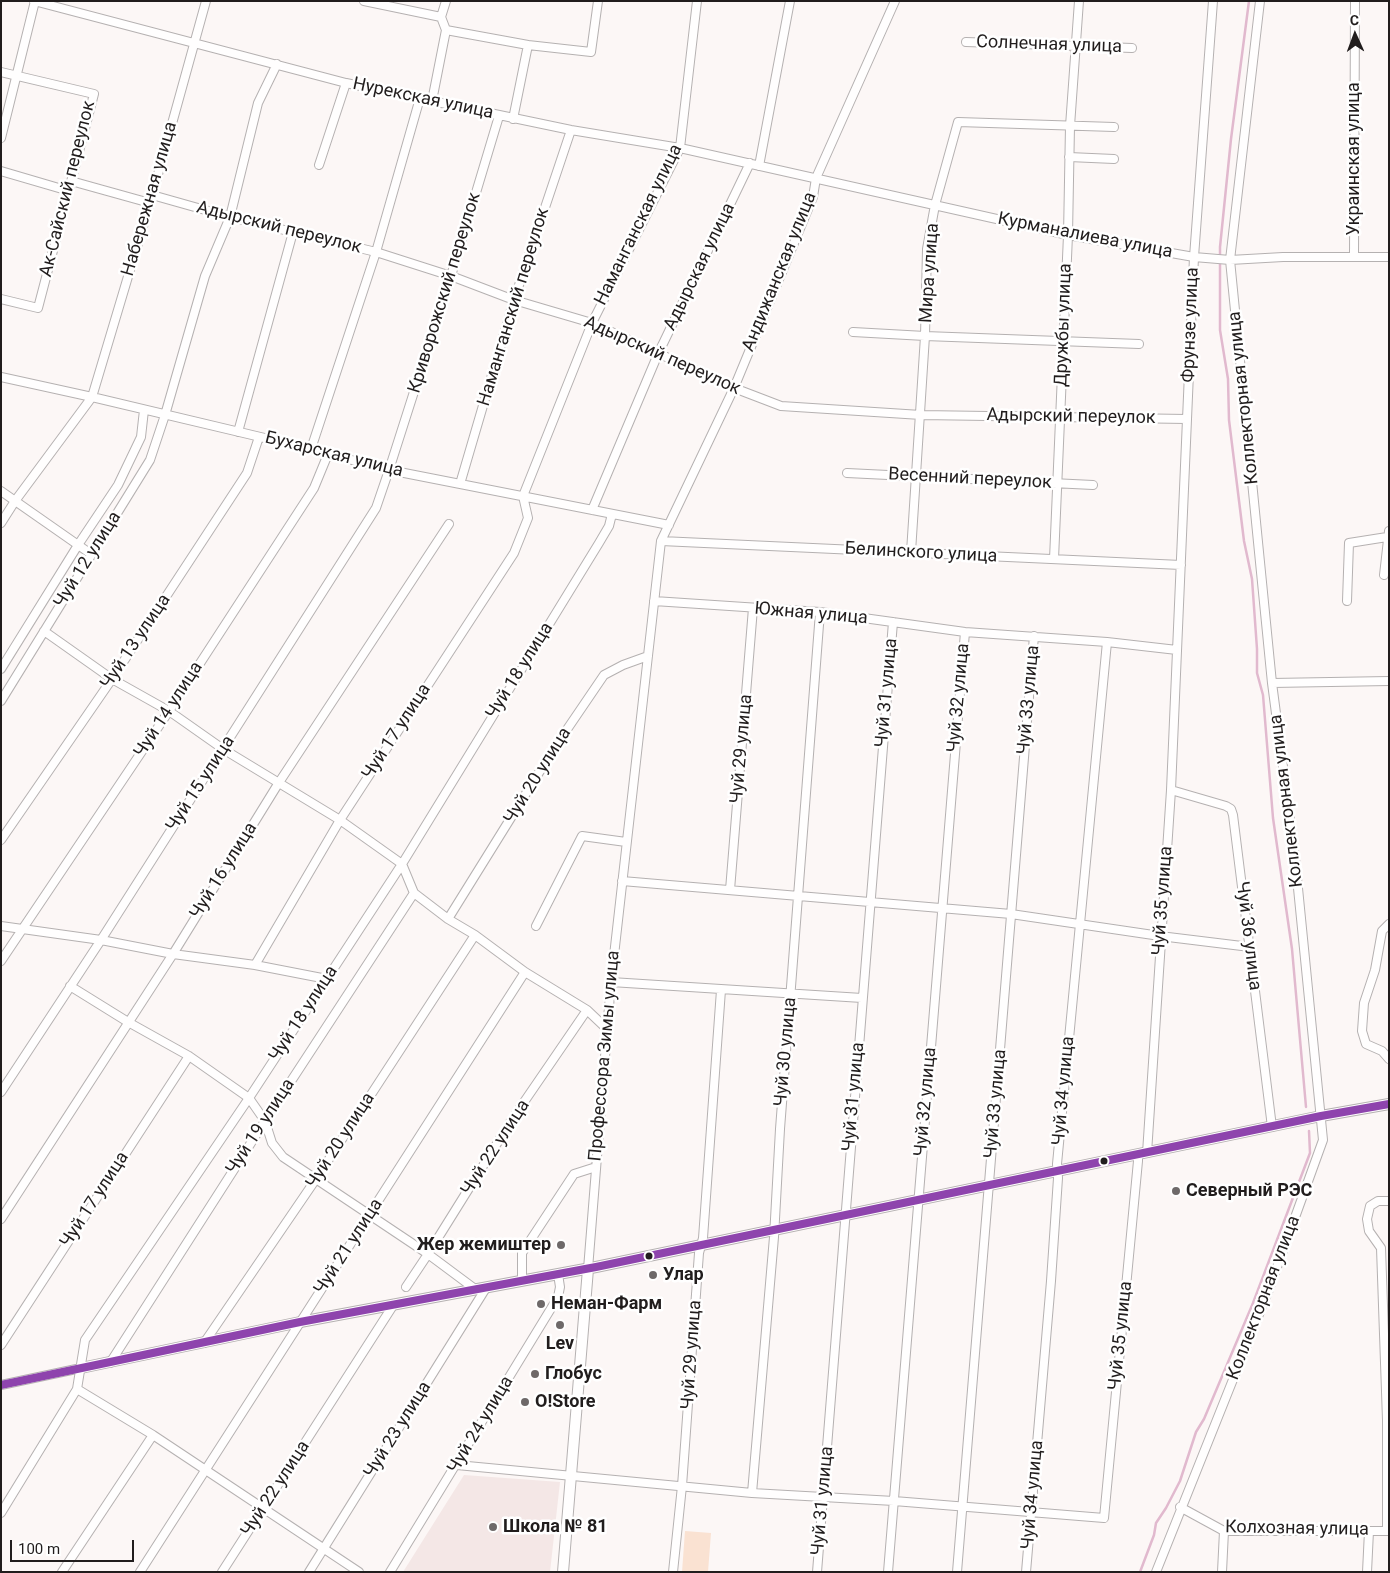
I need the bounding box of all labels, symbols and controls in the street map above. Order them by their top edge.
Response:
north arrow [1330,10,1380,60]
text: С [1350,12,1359,28]
street label: Солнечная улица [976,32,1122,58]
street label: Нурекская улица [351,74,495,124]
street label: Украинская улица [1343,82,1365,236]
street label: Ак-Сайский переулок [36,99,100,279]
street label: Набережная улица [118,119,182,279]
street label: Наманганская улица [591,141,687,309]
street label: Андижанская улица [738,189,822,355]
street label: Криворожский переулок [404,190,486,396]
street label: Адырский переулок [194,197,364,259]
street label: Адырская улица [660,200,740,334]
street label: Наманганский переулок [474,205,554,409]
street label: Курманалиева улица [996,208,1174,264]
street label: Мира улица [916,222,944,324]
street label: Дружбы улица [1051,263,1077,387]
street label: Фрунзе улица [1178,267,1204,383]
street label: Коллекторная улица [1224,310,1264,486]
street label: Адырский переулок [580,312,744,400]
street label: Адырский переулок [986,405,1156,429]
street label: Бухарская улица [263,427,405,483]
street label: Весенний переулок [888,464,1052,494]
street label: Чуй 12 улица [50,508,126,612]
street label: Белинского улица [844,538,998,568]
street label: Чуй 13 улица [96,590,176,694]
street label: Южная улица [753,598,869,630]
street label: Чуй 18 улица [482,619,558,723]
street label: Чуй 31 улица [871,637,903,749]
street label: Чуй 32 улица [943,642,975,754]
street label: Чуй 33 улица [1013,644,1045,756]
street label: Чуй 14 улица [130,658,208,762]
street label: Чуй 17 улица [358,680,436,784]
street label: Чуй 29 улица [726,693,758,805]
street label: Коллекторная улица [1266,713,1308,889]
street label: Чуй 20 улица [500,724,576,828]
street label: Чуй 15 улица [162,732,240,836]
street label: Чуй 16 улица [186,819,262,923]
street label: Чуй 35 улица [1148,845,1178,957]
street label: Чуй 36 улица [1231,880,1265,992]
street label: Профессора Зимы улица [585,950,625,1162]
street label: Чуй 18 улица [265,962,343,1066]
street label: Чуй 30 улица [770,996,802,1108]
street label: Чуй 34 улица [1048,1035,1080,1147]
street label: Чуй 31 улица [838,1041,870,1153]
street label: Чуй 32 улица [910,1046,942,1158]
street label: Чуй 33 улица [980,1048,1012,1160]
street label: Чуй 19 улица [222,1075,300,1179]
street label: Чуй 20 улица [302,1089,380,1193]
street label: Чуй 22 улица [457,1096,535,1200]
street label: Чуй 17 улица [56,1148,134,1252]
unlabelled marker [1099,1156,1109,1166]
place label: Северный РЭС [1186,1180,1312,1202]
marker: Северный РЭС [1170,1185,1182,1197]
street label: Чуй 21 улица [310,1195,388,1299]
street label: Коллекторная улица [1223,1213,1305,1383]
place label: Жер жемиштер [417,1234,551,1256]
marker: Жер жемиштер [555,1239,567,1251]
unlabelled marker [644,1251,654,1261]
place label: Улар [663,1264,704,1286]
marker: Улар [647,1269,659,1281]
street label: Чуй 35 улица [1105,1280,1137,1392]
place label: Неман-Фарм [551,1293,662,1315]
marker: Неман-Фарм [535,1298,547,1310]
street label: Чуй 29 улица [677,1299,707,1411]
marker: Lev [554,1319,566,1331]
place label: Lev [546,1333,574,1355]
place label: Глобус [545,1363,602,1385]
marker: Глобус [529,1368,541,1380]
street label: Чуй 24 улица [443,1372,519,1478]
street label: Чуй 23 улица [360,1378,436,1482]
place label: O!Store [535,1391,596,1413]
marker: O!Store [519,1396,531,1408]
street label: Чуй 22 улица [237,1437,315,1541]
street label: Чуй 34 улица [1017,1439,1049,1551]
street label: Чуй 31 улица [807,1445,839,1557]
place label: Школа № 81 [503,1516,608,1538]
street label: Колхозная улица [1225,1517,1369,1541]
marker: Школа № 81 [487,1521,499,1533]
scale bar [12,1530,136,1562]
text: 100 m [18,1540,60,1558]

